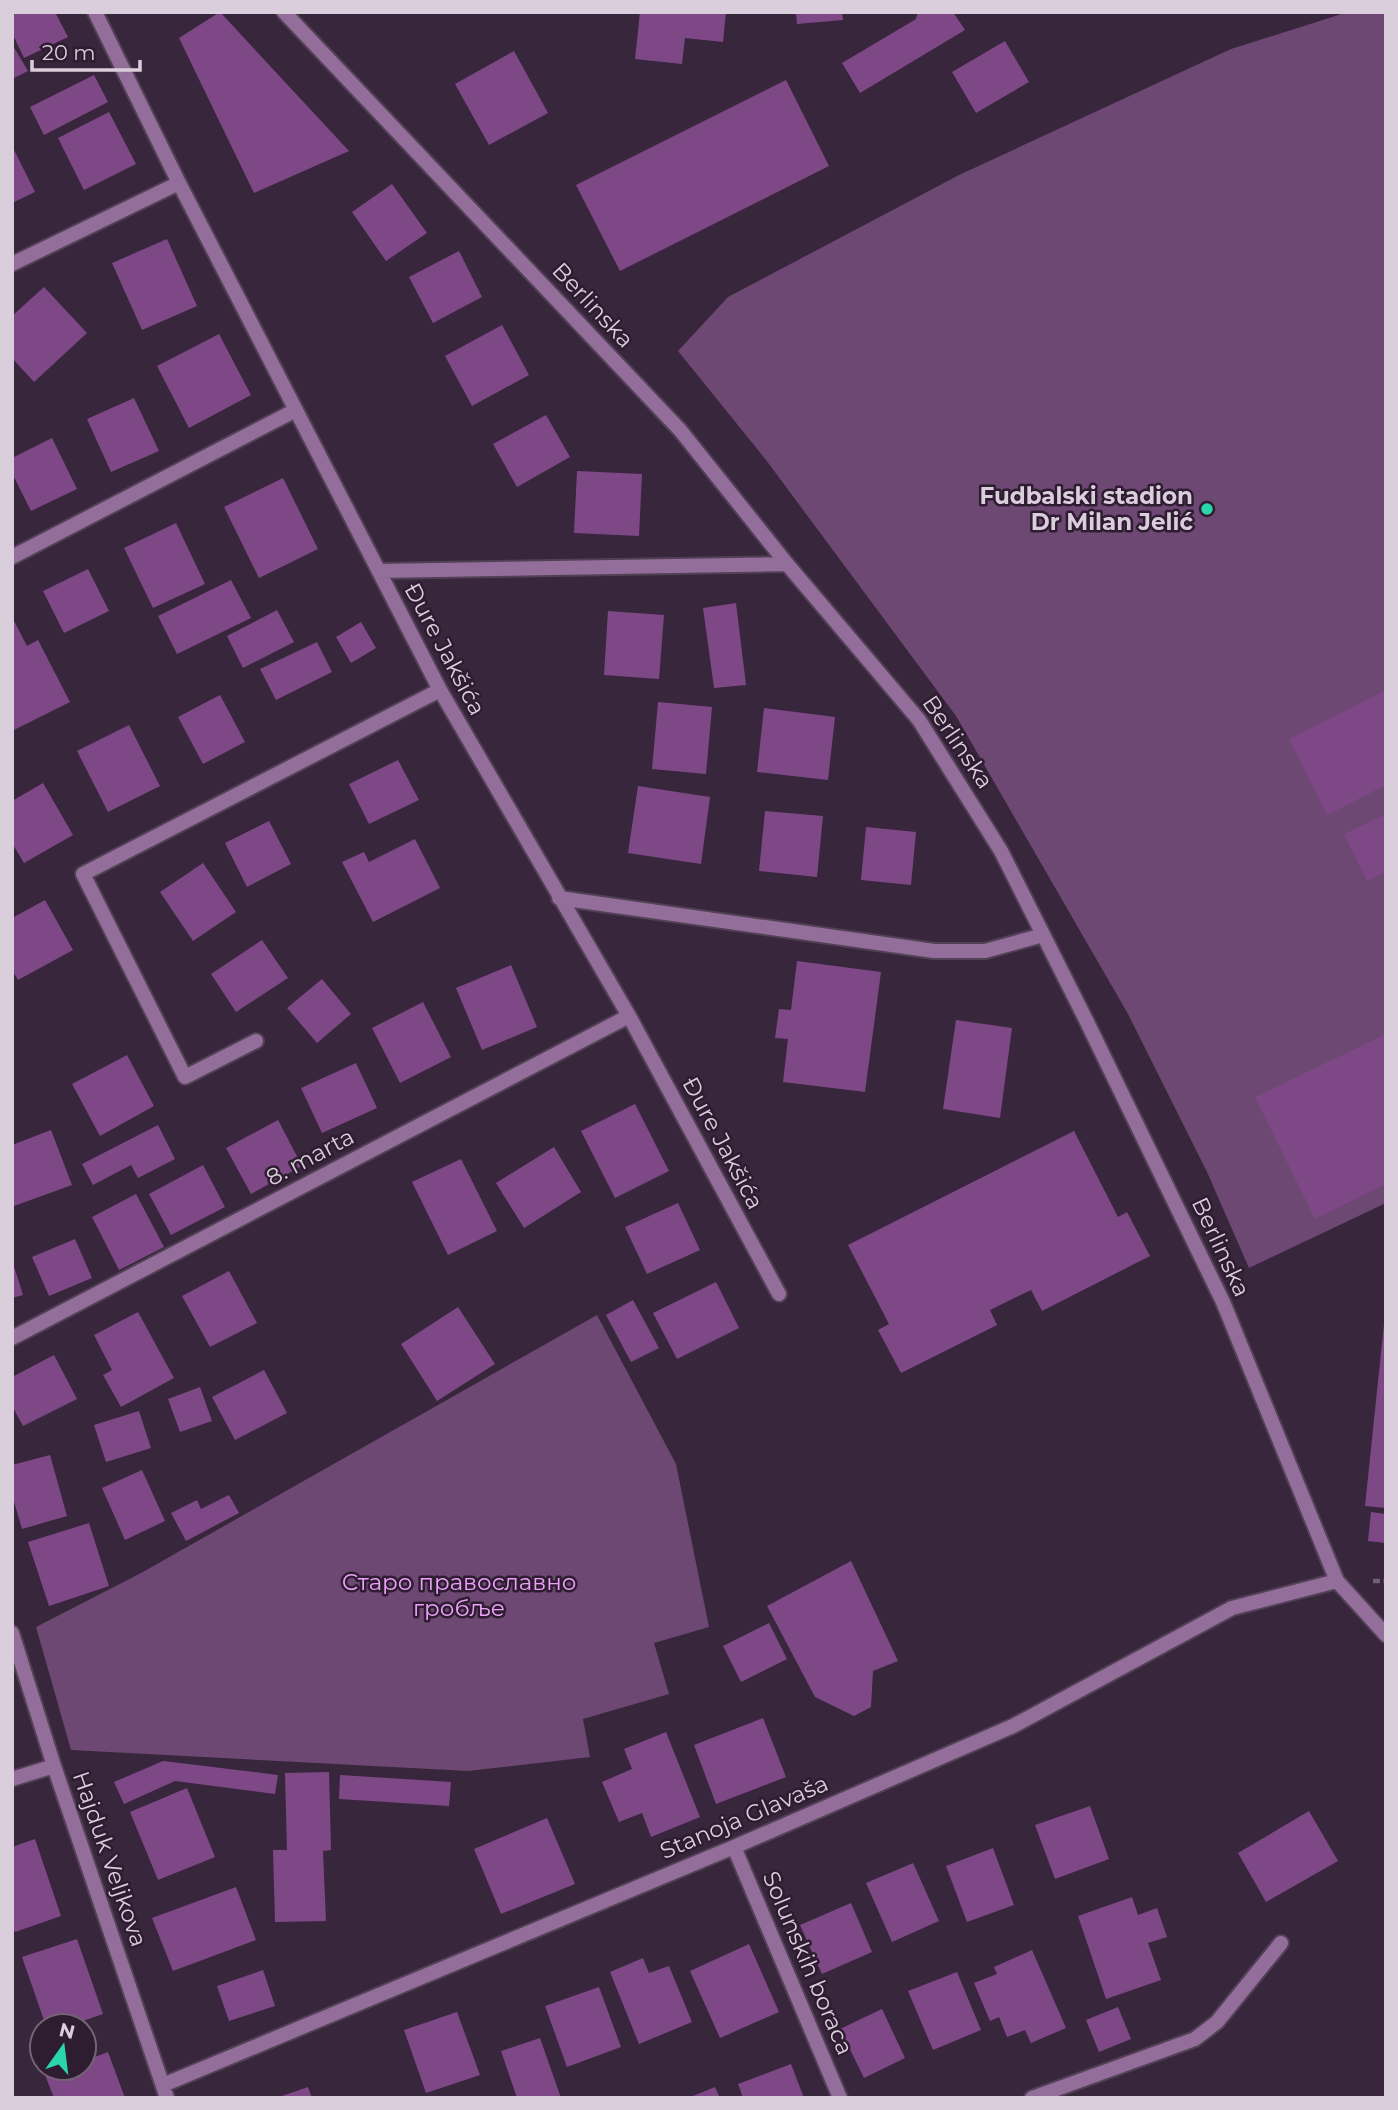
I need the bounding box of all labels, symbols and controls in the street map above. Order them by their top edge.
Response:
scale bar [32,28,140,72]
text: 20 m [42,40,96,65]
street label: Berlinska [546,256,640,354]
place label: Fudbalski stadion Dr Milan Jelić [980,482,1193,536]
marker: Fudbalski stadion Dr Milan Jelić [1199,501,1215,517]
street label: Đure Jakšića [398,578,492,720]
street label: Berlinska [917,690,999,794]
street label: Đure Jakšića [676,1072,770,1214]
street label: 8. marta [261,1122,359,1192]
street label: Berlinska [1186,1193,1256,1301]
park label: Старо православно гробље [342,1568,576,1622]
street label: Hajduk Veljkova [67,1768,153,1950]
street label: Stanoja Glavaša [656,1769,832,1865]
street label: Solunskih boraca [757,1867,859,2059]
north arrow [28,2012,98,2082]
text: N [57,2018,77,2044]

